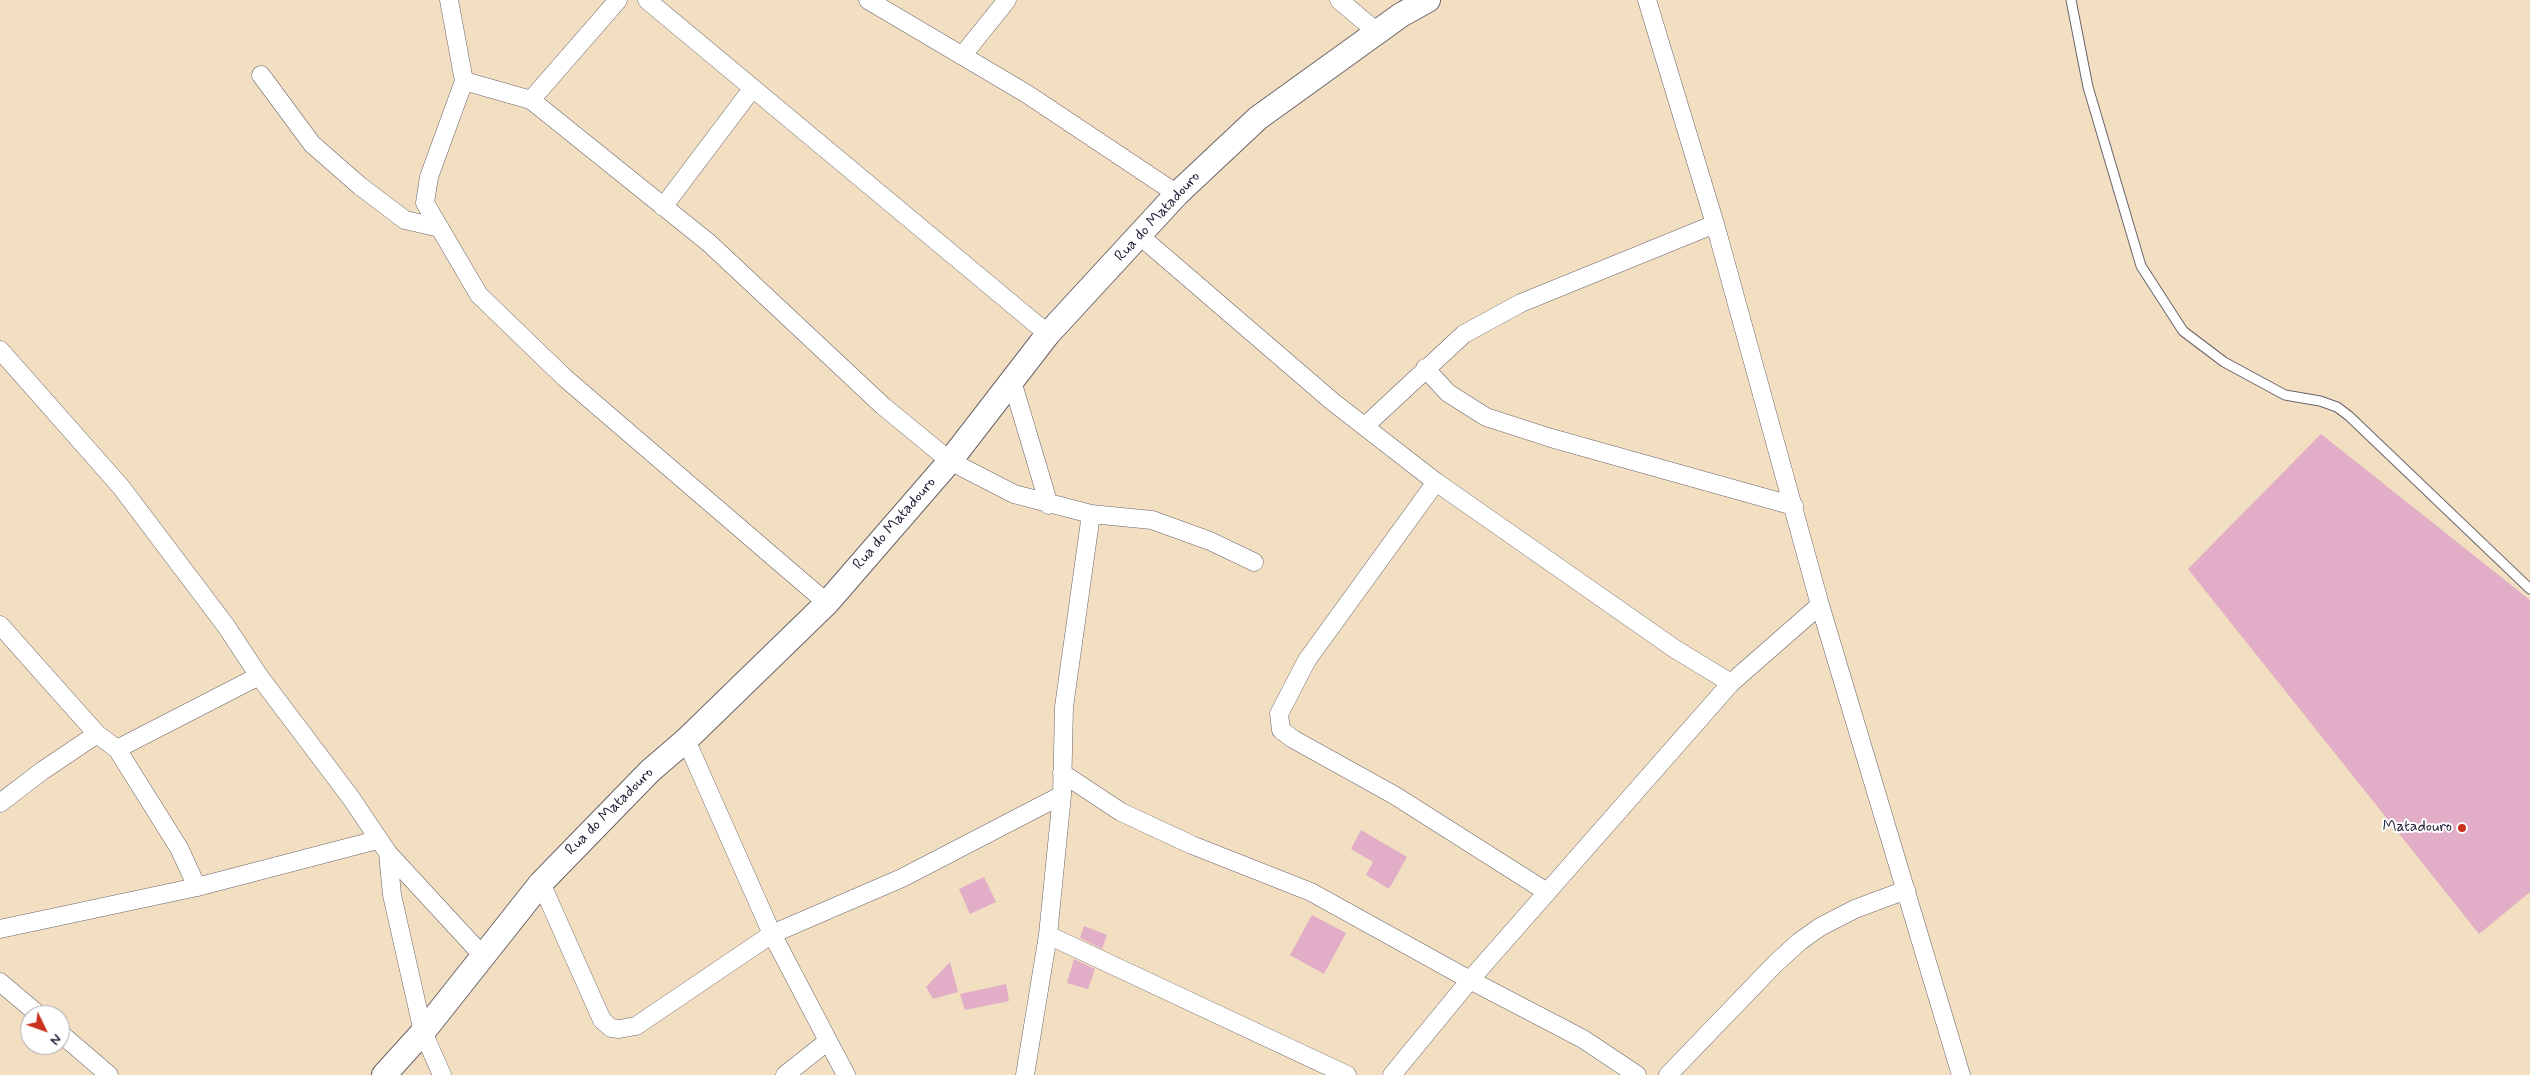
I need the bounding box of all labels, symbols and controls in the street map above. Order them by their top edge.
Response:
street label: Rua do Matadouro [1111,168,1205,266]
street label: Rua do Matadouro [849,474,941,574]
street label: Rua do Matadouro [562,764,658,860]
place label: Matadouro [2382,818,2452,838]
marker: Matadouro [2456,822,2468,834]
north arrow [20,1005,70,1055]
text: N [46,1030,65,1049]

